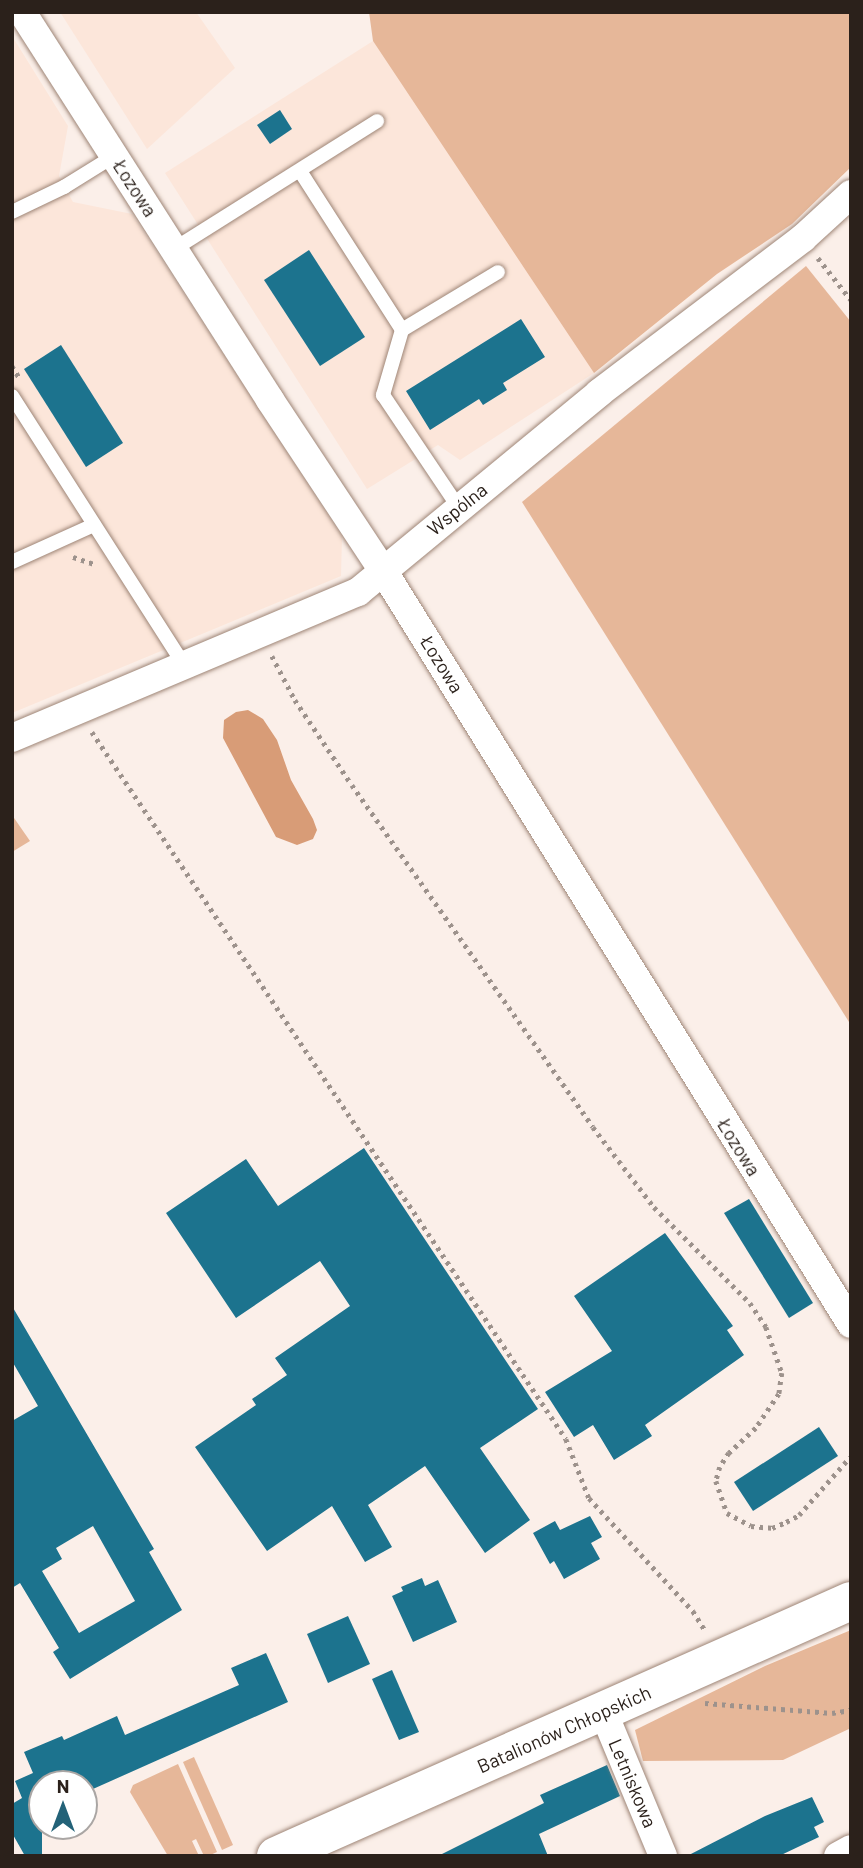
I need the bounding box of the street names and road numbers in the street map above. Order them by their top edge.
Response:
street label: Łozowa [108,155,162,221]
street label: Wspólna [423,478,491,540]
street label: Łozowa [416,631,468,697]
street label: Łozowa [713,1114,765,1180]
street label: Batalionów Chłopskich [474,1680,654,1778]
street label: Letniskowa [604,1735,662,1831]

